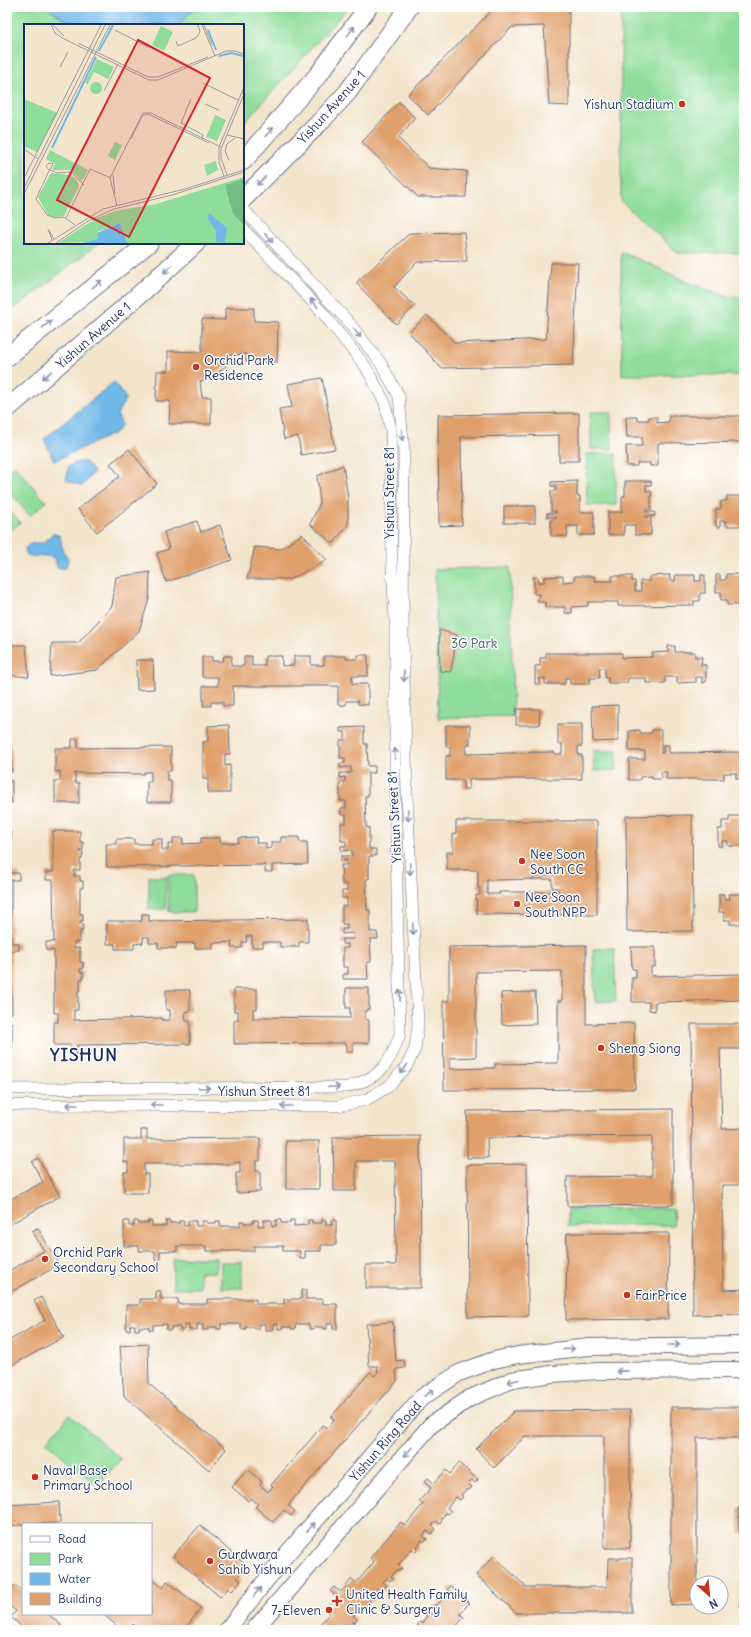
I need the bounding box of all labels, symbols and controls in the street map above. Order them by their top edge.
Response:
inset map [24,24,244,244]
one-way arrow [347,26,355,37]
street label: Yishun Avenue 1 [294,67,369,148]
place label: Yishun Stadium [584,96,674,113]
marker: Yishun Stadium [677,99,687,109]
one-way arrow [264,127,273,137]
one-way arrow [256,176,266,185]
one-way arrow [265,233,274,243]
one-way arrow [163,264,174,273]
one-way arrow [91,280,102,289]
street label: Yishun Avenue 1 [52,298,134,372]
one-way arrow [310,299,319,309]
one-way arrow [42,320,53,329]
one-way arrow [353,328,362,339]
place label: Orchid Park Residence [204,352,274,384]
marker: Orchid Park Residence [191,362,201,372]
one-way arrow [42,370,52,379]
one-way arrow [399,428,406,441]
street label: Yishun Street 81 [381,447,398,539]
park label: 3G Park [451,635,498,652]
one-way arrow [400,669,407,682]
one-way arrow [391,748,399,761]
street label: Yishun Street 81 [384,771,405,863]
one-way arrow [404,808,411,821]
place label: Nee Soon South CC [530,846,586,878]
marker: Nee Soon South CC [517,856,527,866]
one-way arrow [407,862,414,875]
place label: Nee Soon South NPP [525,889,587,921]
marker: Nee Soon South NPP [512,899,522,909]
one-way arrow [410,922,417,935]
one-way arrow [396,989,404,1002]
place label: Sheng Siong [609,1040,681,1057]
marker: Sheng Siong [596,1043,606,1053]
district label: YISHUN [49,1044,118,1066]
one-way arrow [399,1064,408,1075]
street label: Yishun Street 81 [218,1083,310,1100]
one-way arrow [327,1083,340,1091]
one-way arrow [197,1084,210,1092]
one-way arrow [66,1101,79,1109]
one-way arrow [150,1101,163,1109]
one-way arrow [280,1102,293,1109]
place label: Orchid Park Secondary School [53,1244,158,1276]
marker: Orchid Park Secondary School [40,1254,50,1264]
place label: FairPrice [635,1287,687,1304]
marker: FairPrice [622,1290,632,1300]
one-way arrow [667,1341,680,1349]
one-way arrow [562,1345,575,1353]
one-way arrow [616,1367,629,1375]
one-way arrow [507,1378,520,1385]
one-way arrow [423,1389,434,1397]
street label: Yishun Ring Road [346,1397,425,1485]
one-way arrow [403,1447,412,1458]
place label: Naval Base Primary School [43,1462,133,1494]
marker: Naval Base Primary School [30,1472,40,1482]
one-way arrow [306,1522,316,1532]
legend [22,1523,152,1615]
text: Road [58,1531,86,1546]
place label: Gurdwara Sahib Yishun [218,1546,292,1578]
text: Park [58,1551,83,1566]
marker: Gurdwara Sahib Yishun [205,1556,215,1566]
text: Water [58,1571,91,1586]
north arrow [689,1575,729,1615]
place label: United Health Family Clinic & Surgery [346,1586,468,1618]
one-way arrow [253,1587,261,1598]
text: Building [58,1591,102,1606]
marker: United Health Family Clinic & Surgery [331,1595,343,1607]
text: N [707,1596,720,1612]
place label: 7-Eleven [271,1602,321,1619]
marker: 7-Eleven [324,1605,334,1615]

